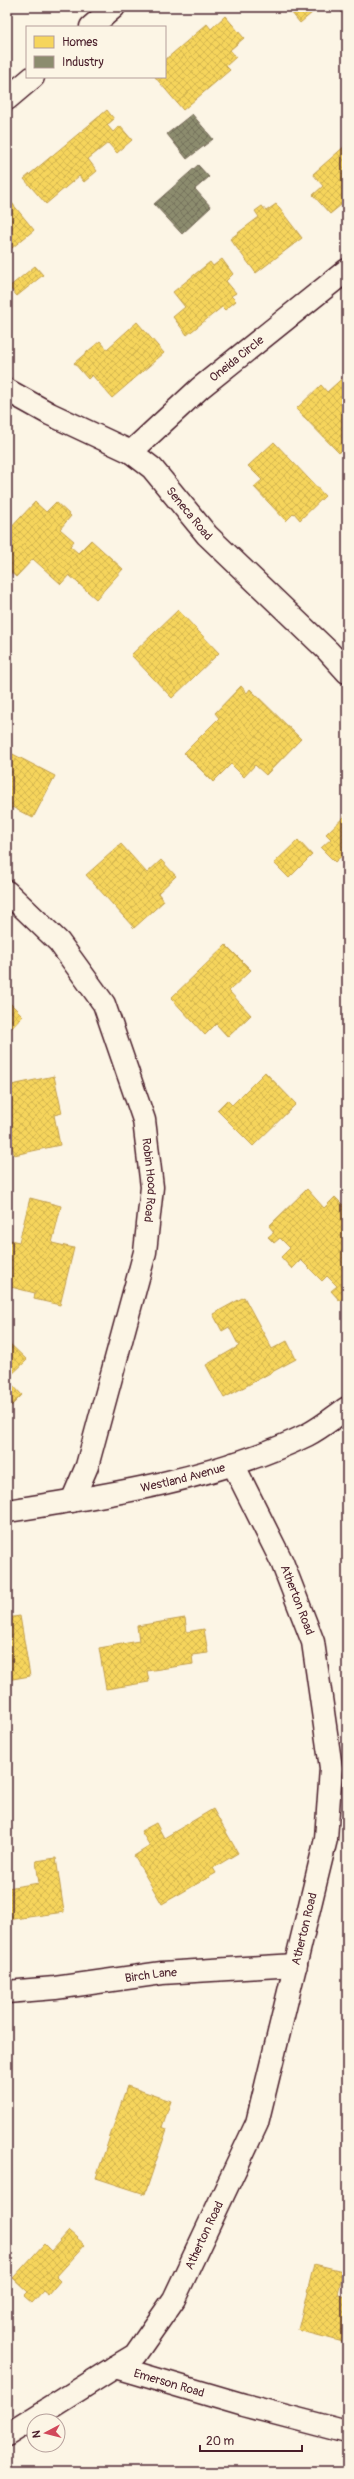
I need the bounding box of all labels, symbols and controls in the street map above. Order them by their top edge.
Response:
legend [26,26,166,78]
text: Homes [62,35,98,50]
text: Industry [62,55,104,70]
street label: Oneida Circle [206,332,267,385]
street label: Seneca Road [163,484,216,544]
street label: Robin Hood Road [139,1137,160,1223]
street label: Westland Avenue [139,1460,227,1495]
street label: Atherton Road [277,1563,317,1637]
street label: Atherton Road [288,1891,320,1967]
street label: Birch Lane [124,1965,177,1986]
street label: Atherton Road [181,2199,227,2272]
street label: Emerson Road [132,2365,206,2400]
north arrow [26,2413,66,2453]
scale bar [200,2427,302,2453]
text: N [30,2429,43,2439]
text: 20 m [206,2434,235,2449]

